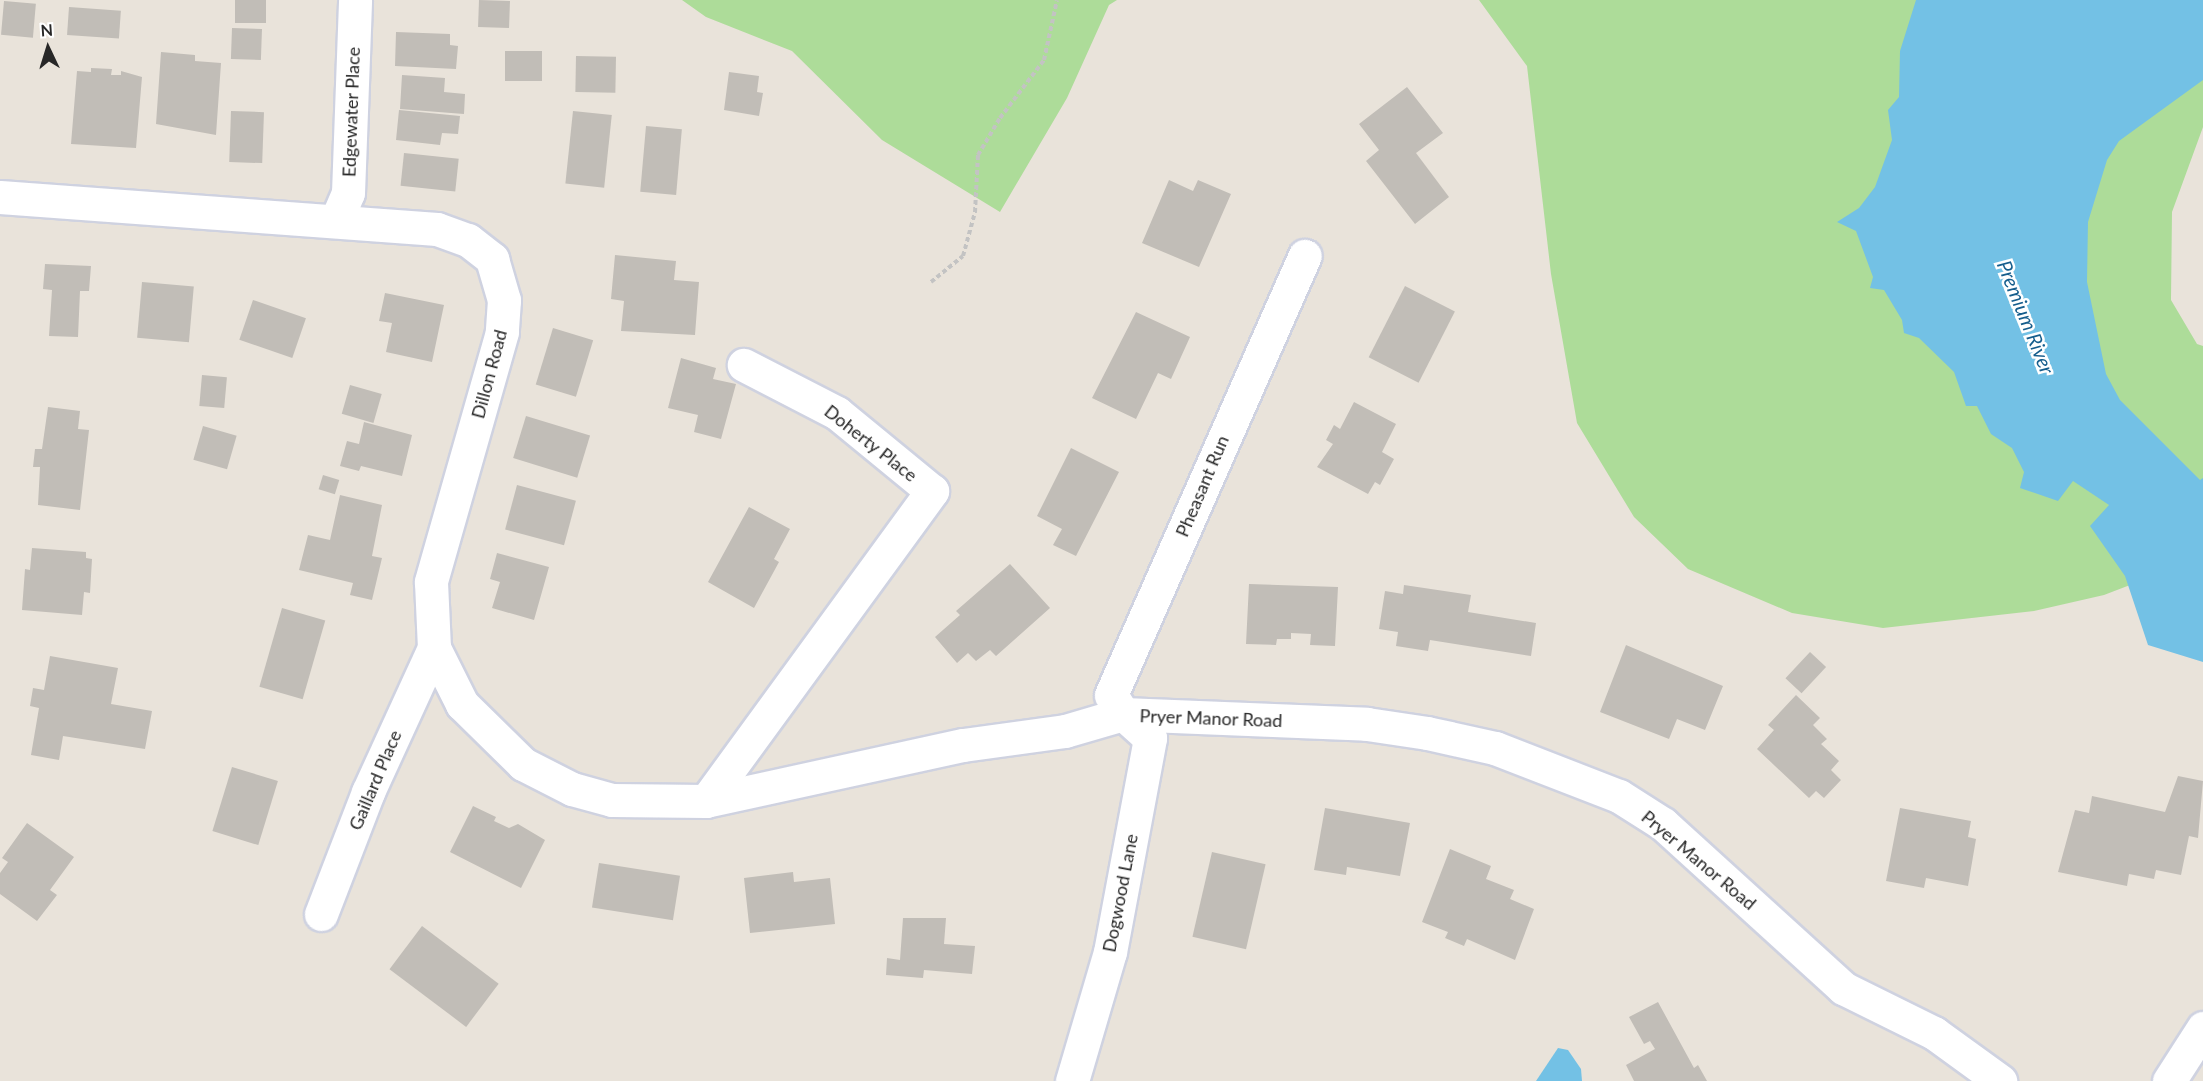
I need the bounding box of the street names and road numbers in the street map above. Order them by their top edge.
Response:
street label: Edgewater Place [338,46,364,178]
street label: Dillon Road [467,327,511,421]
street label: Doherty Place [820,400,922,486]
street label: Pheasant Run [1171,432,1233,540]
street label: Pryer Manor Road [1139,705,1283,731]
street label: Gaillard Place [344,727,406,833]
street label: Pryer Manor Road [1637,806,1761,914]
street label: Dogwood Lane [1098,832,1142,954]

